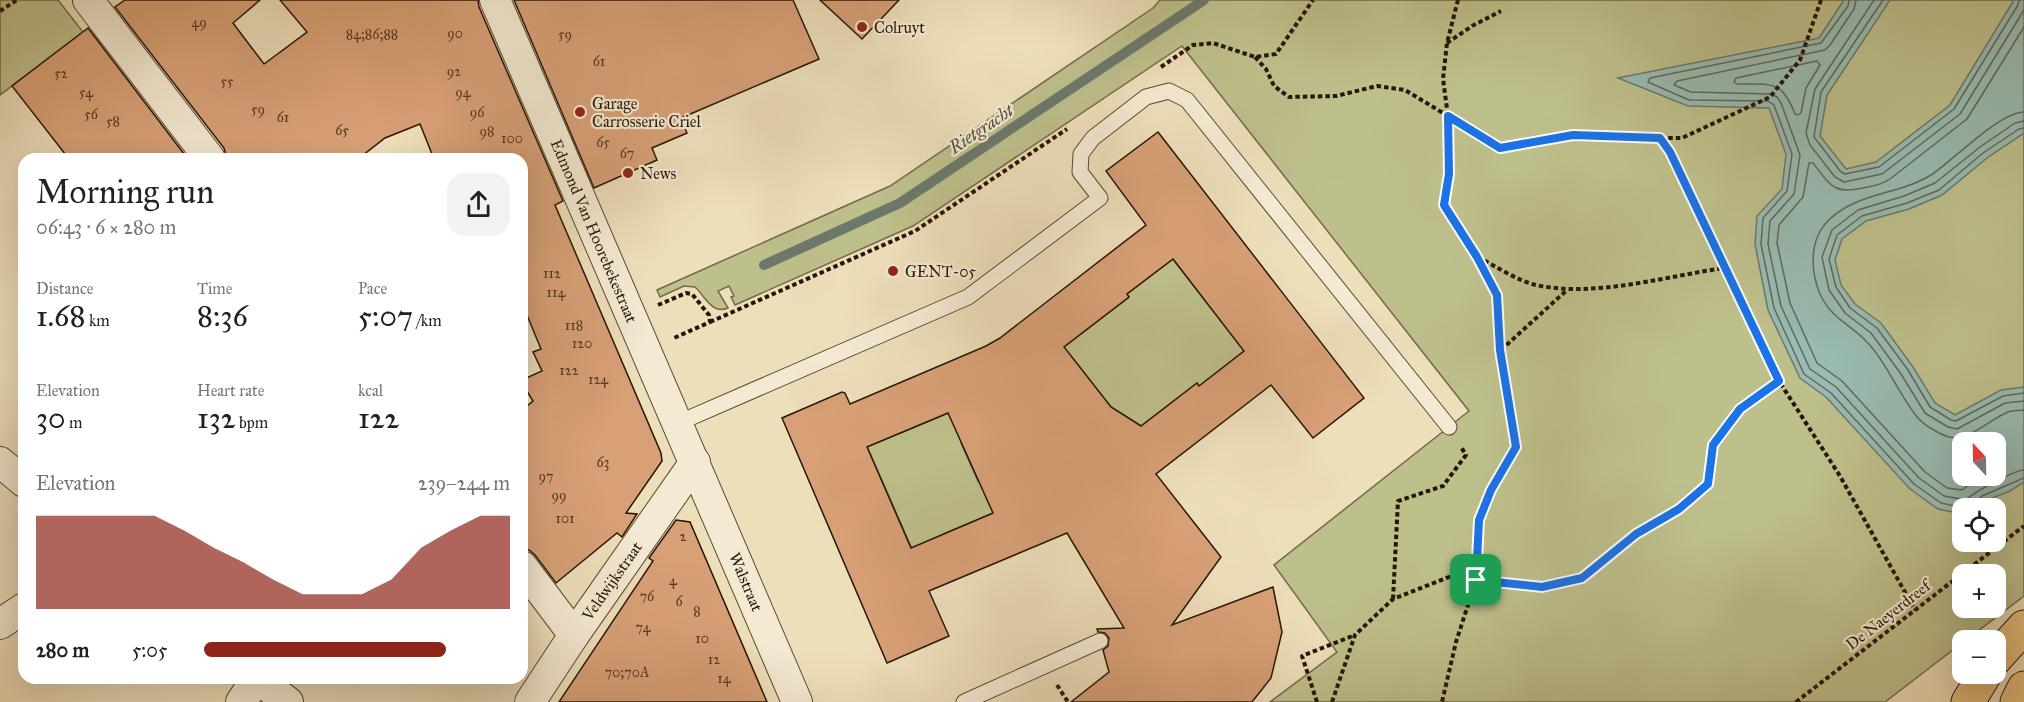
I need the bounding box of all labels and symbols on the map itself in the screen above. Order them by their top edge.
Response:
house number: 49 [191,14,207,31]
place label: Colruyt [874,18,925,37]
marker: Colruyt [855,20,869,34]
house number: 90 [447,25,463,42]
house number: 84;86;88 [346,26,398,43]
house number: 59 [558,26,572,43]
house number: 61 [593,53,606,70]
house number: 92 [447,63,461,80]
house number: 52 [54,65,68,82]
house number: 55 [220,73,234,90]
house number: 54 [79,84,94,101]
house number: 94 [455,84,472,101]
place label: Garage Carrosserie Criel [592,94,701,131]
water label: Rietgracht [944,99,1019,159]
house number: 59 [251,101,265,118]
house number: 96 [470,104,485,121]
marker: Garage Carrosserie Criel [573,105,587,119]
house number: 56 [84,106,99,123]
house number: 61 [277,109,290,126]
house number: 58 [106,113,120,130]
house number: 65 [335,122,349,139]
house number: 98 [480,123,494,140]
house number: 100 [501,130,523,147]
house number: 65 [596,134,610,151]
street label: Edmond Van Hoorebekestraat [547,136,641,326]
house number: 67 [620,145,634,162]
place label: News [640,164,676,183]
marker: News [621,166,635,180]
place label: GENT-05 [905,262,977,281]
marker: GENT-05 [886,264,900,278]
house number: 112 [543,265,561,282]
house number: 114 [547,284,567,301]
house number: 118 [565,317,583,334]
house number: 120 [572,335,592,352]
house number: 122 [559,362,579,379]
house number: 124 [588,371,609,388]
north arrow [1952,432,2006,486]
house number: 63 [597,454,609,471]
house number: 97 [539,468,554,485]
house number: 99 [551,487,567,504]
house number: 101 [555,510,575,527]
house number: 2 [680,528,687,545]
street label: Veldwijkstraat [577,538,646,625]
street label: Walstraat [725,550,767,615]
pin [1450,554,1501,605]
house number: 4 [669,572,678,589]
street label: De Naeyerdreef [1842,575,1936,654]
house number: 76 [640,588,655,605]
house number: 6 [675,593,683,610]
house number: 8 [693,603,701,620]
house number: 74 [636,619,652,636]
house number: 10 [695,630,709,647]
house number: 12 [708,651,720,668]
house number: 70;70A [605,664,650,681]
house number: 14 [717,670,732,687]

